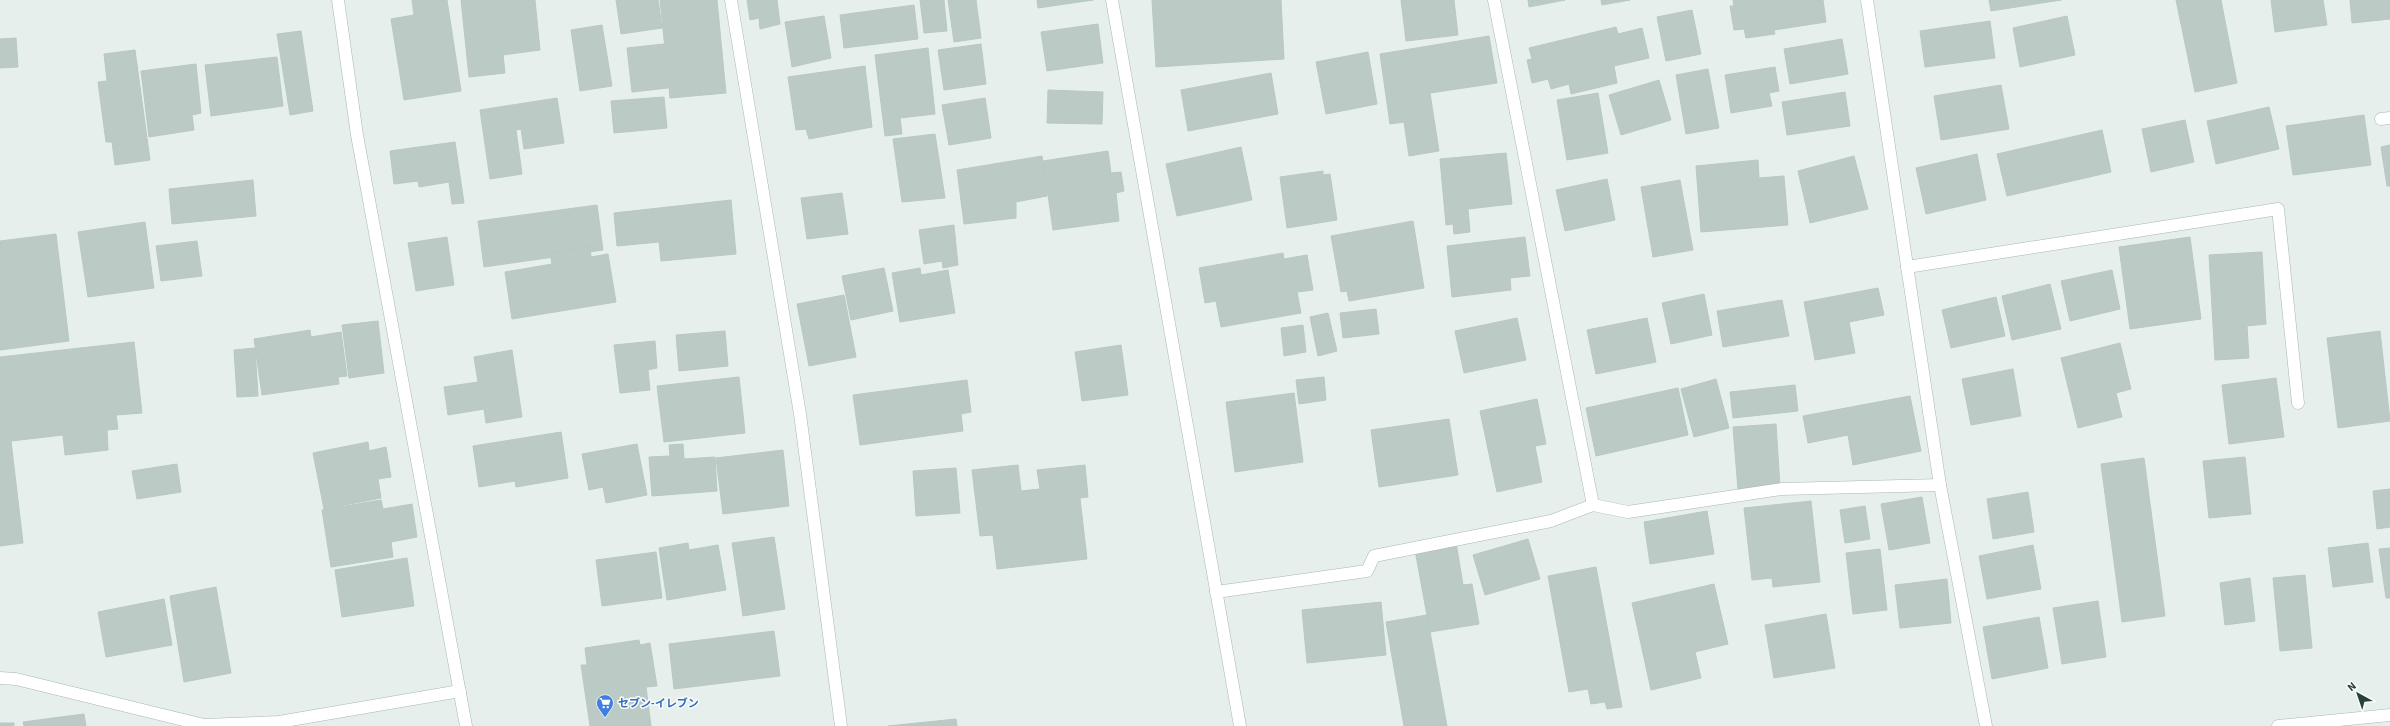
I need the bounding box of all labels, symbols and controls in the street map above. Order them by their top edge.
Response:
north arrow [2338,674,2378,714]
text: N [2344,679,2360,695]
supermarket icon: セブン-イレブン [595,693,615,718]
place label: セブン-イレブン [618,696,699,711]

